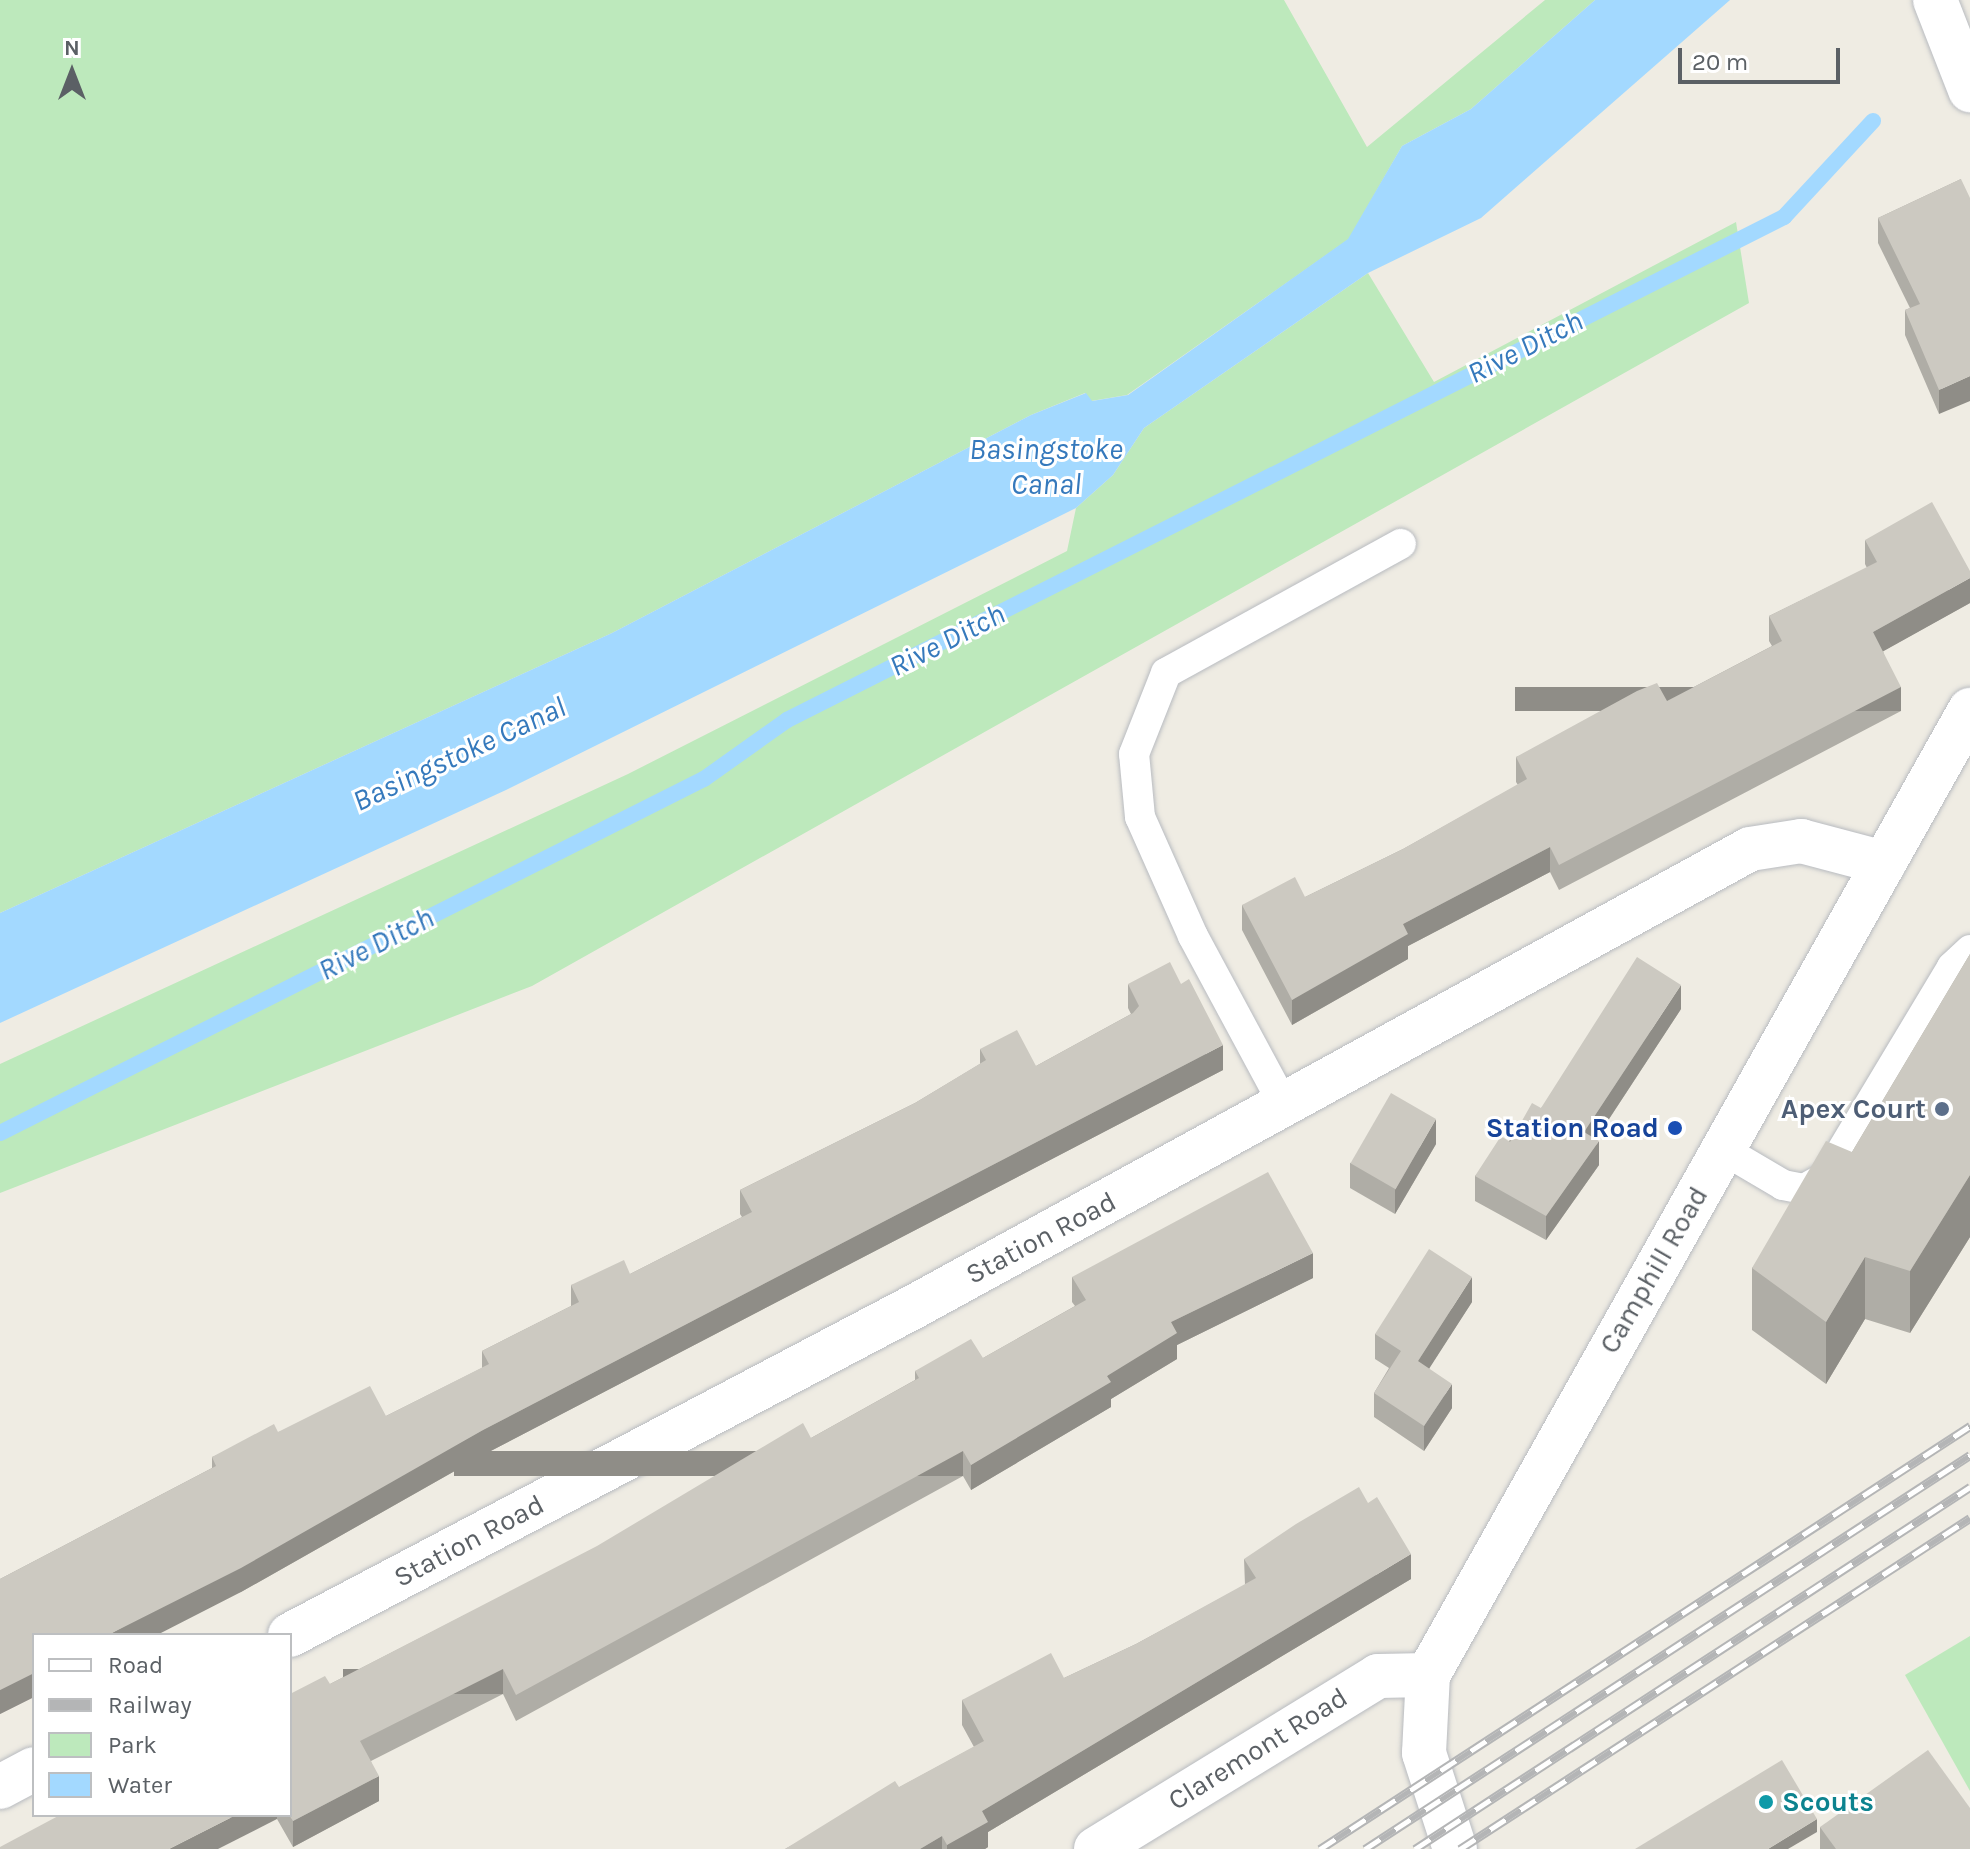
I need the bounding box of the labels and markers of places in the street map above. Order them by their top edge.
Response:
place label: Apex Court [1781,1092,1926,1126]
marker: Apex Court [1933,1100,1951,1118]
place label: Station Road [1486,1111,1659,1145]
marker: Station Road [1666,1119,1684,1137]
place label: Scouts [1782,1785,1874,1819]
marker: Scouts [1757,1793,1775,1811]

